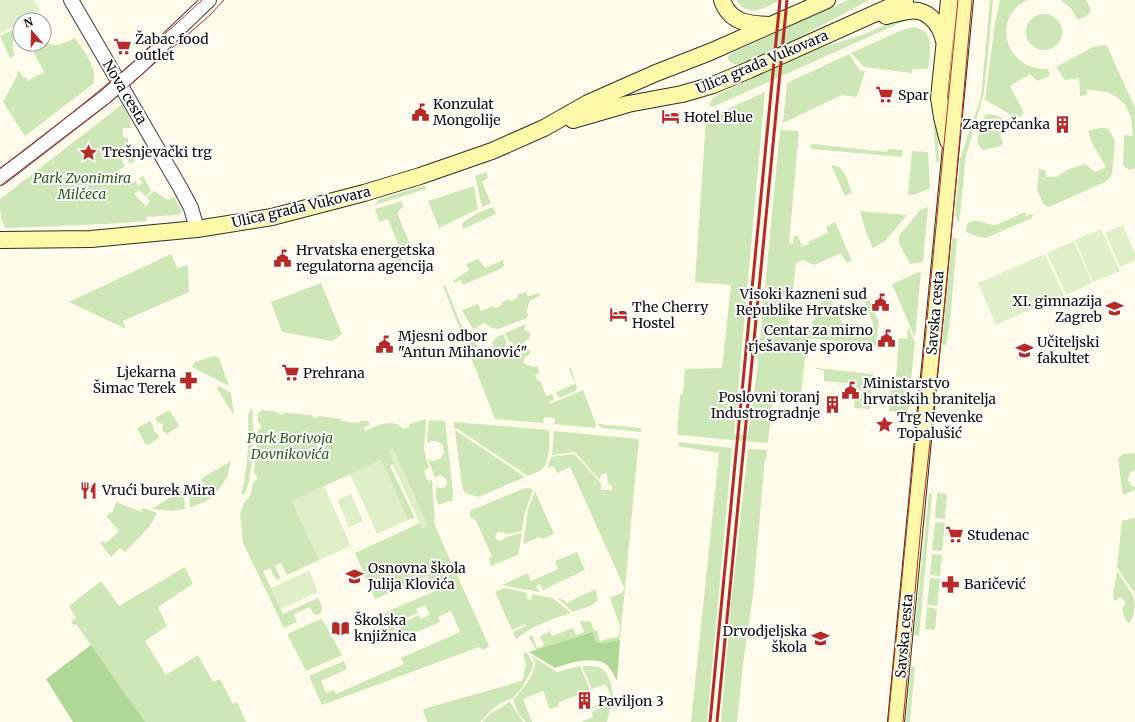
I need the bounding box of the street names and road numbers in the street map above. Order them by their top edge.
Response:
street label: Ulica grada Vukovara [693,26,831,98]
street label: Nova cesta [99,57,151,128]
street label: Ulica grada Vukovara [230,182,373,232]
street label: Savska cesta [922,270,948,356]
street label: Savska cesta [891,593,917,679]

